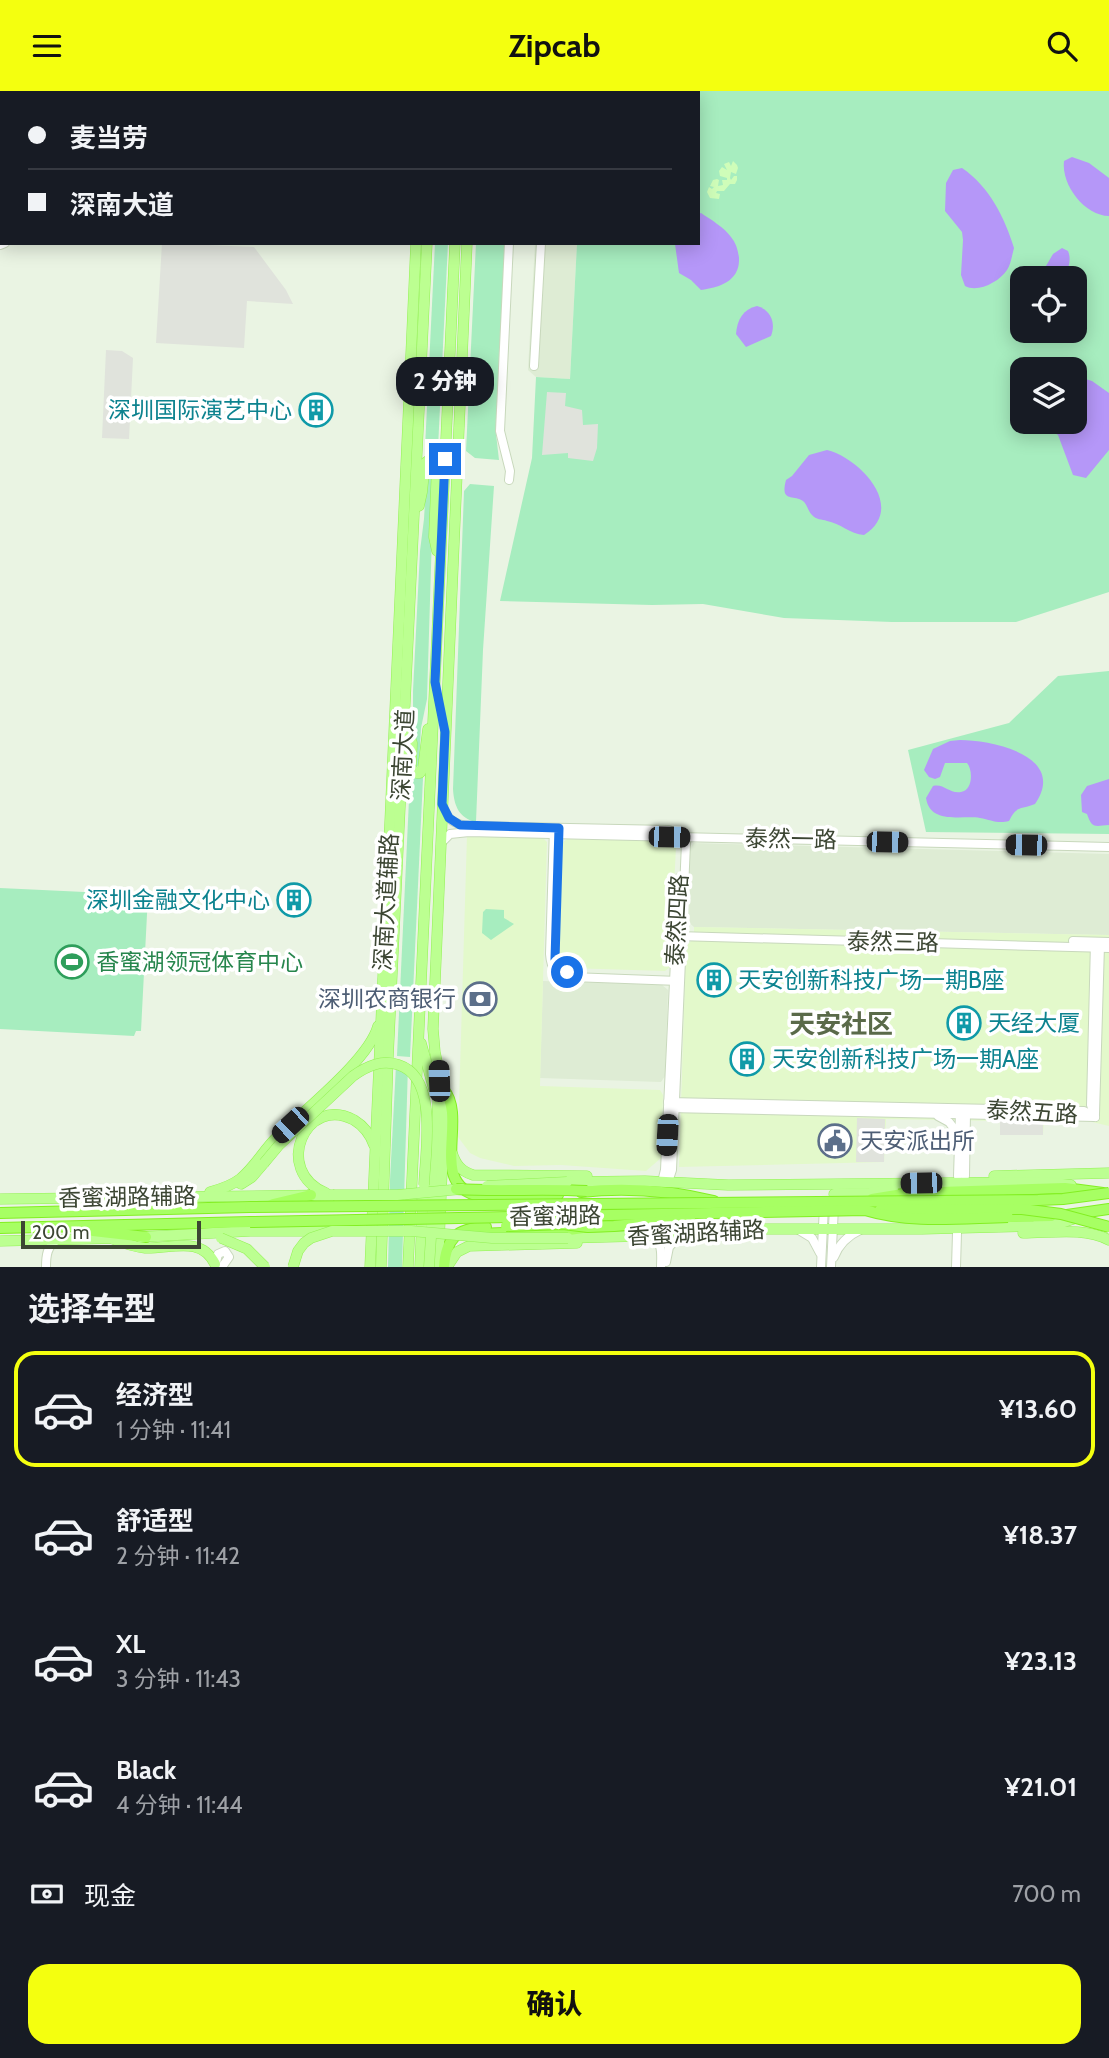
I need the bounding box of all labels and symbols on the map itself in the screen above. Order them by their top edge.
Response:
callout: 2 分钟 [396,357,494,407]
building icon: 深圳国际演艺中心 [297,391,335,429]
place label: 深圳国际演艺中心 [108,396,292,424]
route end [429,443,461,475]
street label: 深南大道 [387,708,419,802]
street label: 泰然一路 [745,824,837,854]
car [648,826,691,848]
car [866,831,909,853]
street label: 深南大道辅路 [368,832,404,972]
car [1005,834,1048,856]
street label: 泰然四路 [661,873,693,967]
building icon: 深圳金融文化中心 [275,881,313,919]
place label: 深圳金融文化中心 [86,886,270,914]
street label: 泰然三路 [847,927,939,957]
sports icon: 香蜜湖领冠体育中心 [53,943,91,981]
place label: 香蜜湖领冠体育中心 [96,948,303,976]
route start [551,956,583,988]
building icon: 天安创新科技广场一期B座 [695,961,733,999]
place label: 天安创新科技广场一期B座 [738,966,1005,994]
bank icon: 深圳农商银行 [461,980,499,1018]
place label: 深圳农商银行 [318,985,456,1013]
building icon: 天经大厦 [945,1004,983,1042]
district label: 天安社区 [789,1008,893,1040]
place label: 天经大厦 [988,1009,1080,1037]
building icon: 天安创新科技广场一期A座 [728,1040,766,1078]
place label: 天安创新科技广场一期A座 [772,1045,1039,1073]
car [428,1060,451,1102]
street label: 泰然五路 [985,1096,1079,1128]
car [268,1103,313,1147]
car [656,1113,679,1157]
public building icon: 天安派出所 [816,1122,854,1160]
place label: 天安派出所 [860,1127,975,1155]
car [900,1172,943,1194]
street label: 香蜜湖路辅路 [58,1182,196,1212]
street label: 香蜜湖路 [509,1201,601,1231]
street label: 香蜜湖路辅路 [626,1215,766,1251]
scale bar [21,1218,201,1250]

